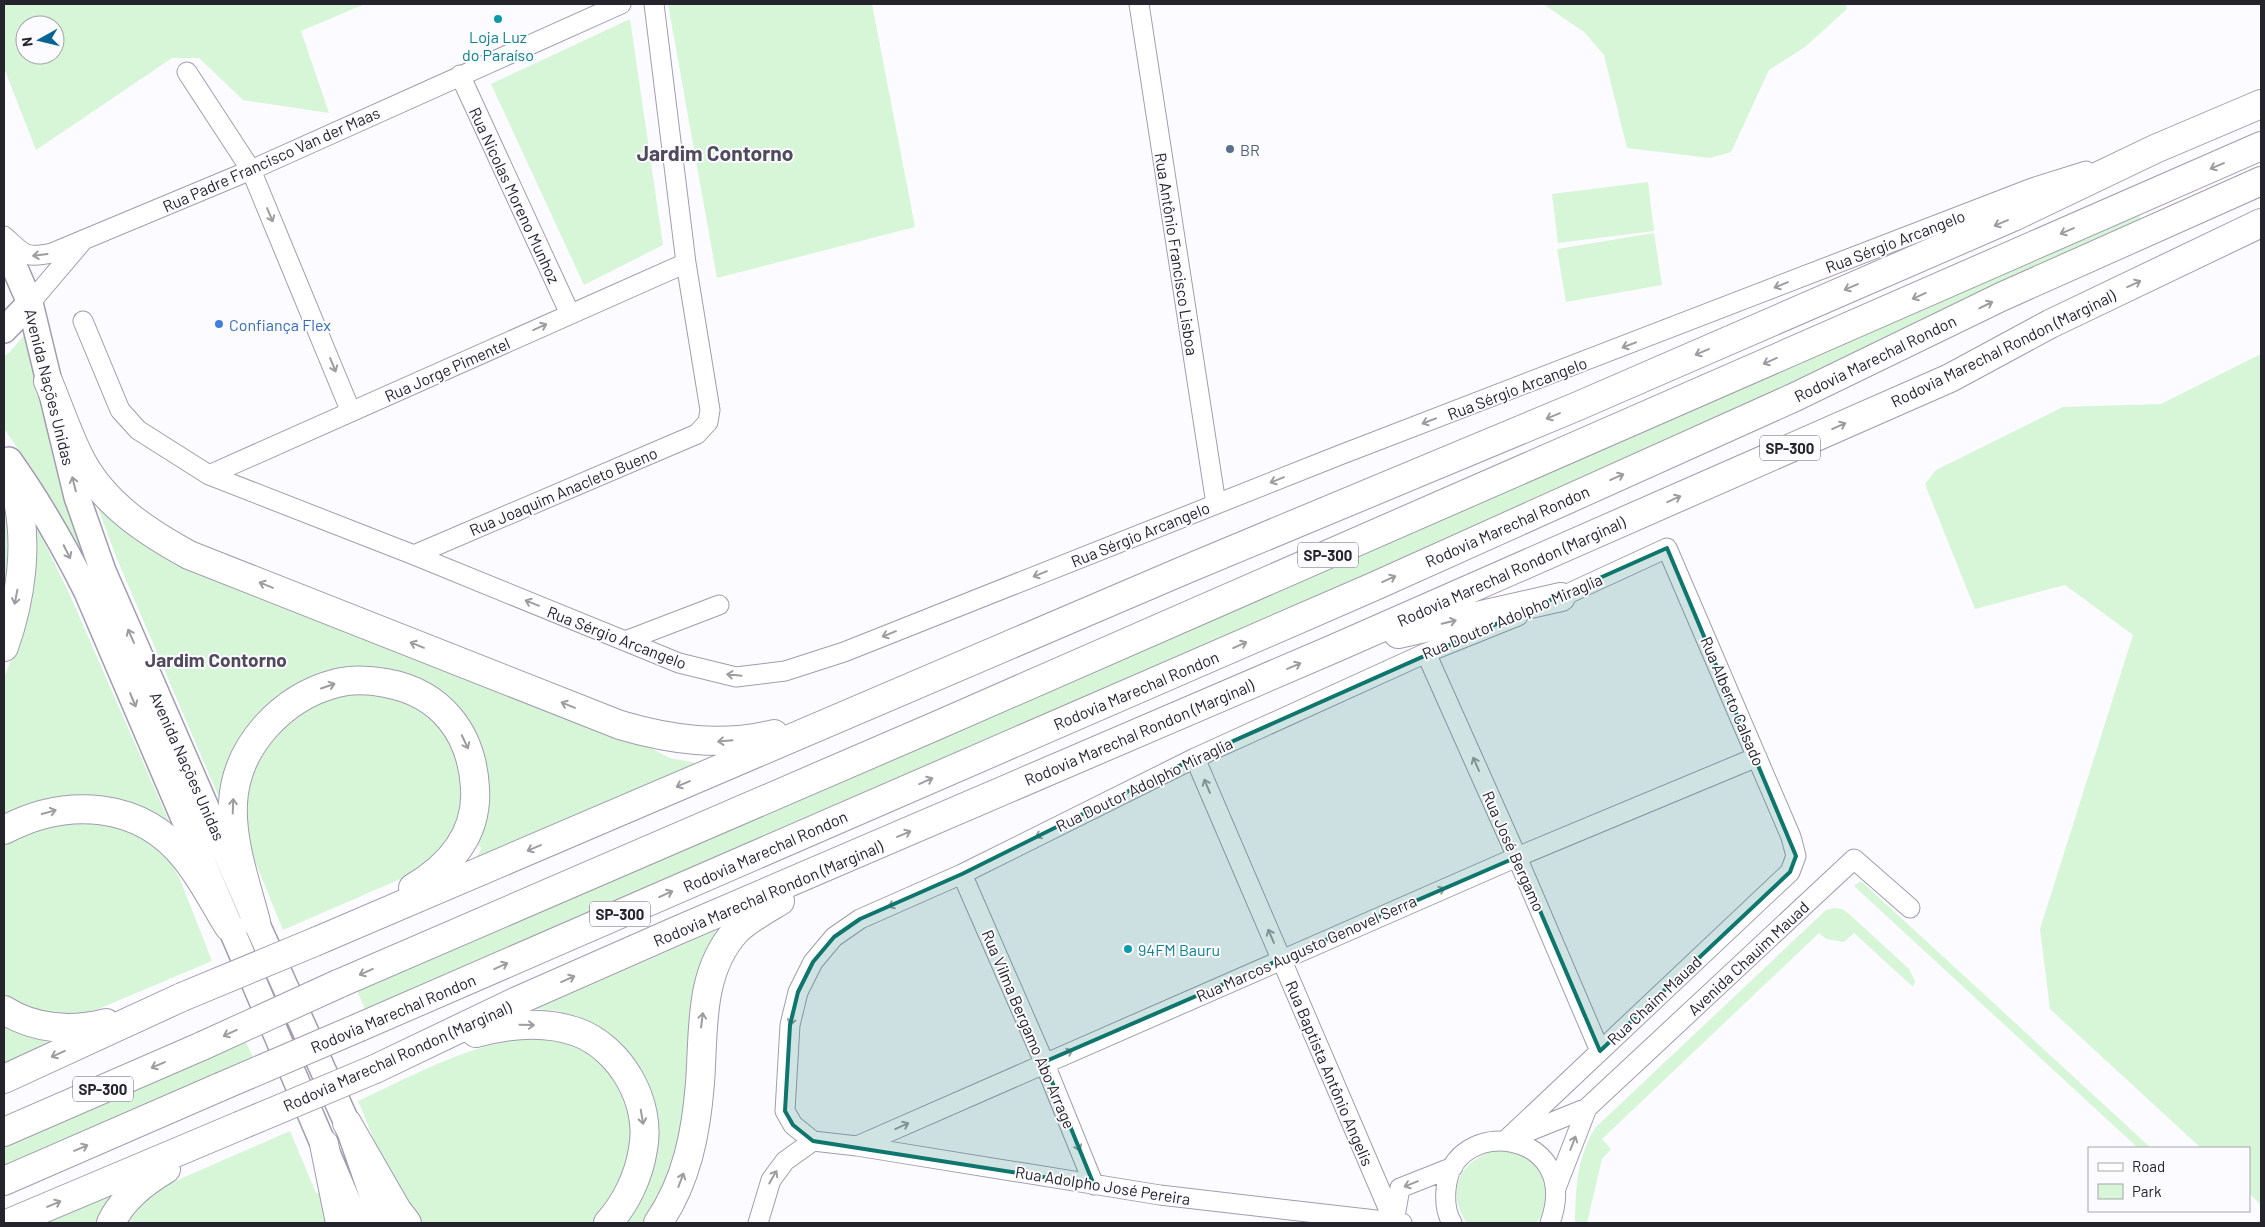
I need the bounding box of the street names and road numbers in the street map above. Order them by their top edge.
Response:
street label: Rua Padre Francisco Van der Maas [159,102,383,216]
street label: Rua Nicolas Moreno Munhoz [466,104,564,286]
street label: Rua Antônio Francisco Lisboa [1152,151,1202,357]
street label: Rua Sérgio Arcangelo [1823,206,1967,276]
street label: Rodovia Marechal Rondon (Marginal) [1888,285,2119,411]
street label: Avenida Nações Unidas [21,307,79,467]
street label: Rodovia Marechal Rondon [1791,311,1959,405]
street label: Rua Jorge Pimentel [381,333,513,405]
street label: Rua Sérgio Arcangelo [1445,353,1589,423]
road number: SP-300 [1760,436,1820,460]
street label: Rua Joaquim Anacleto Bueno [466,443,660,539]
street label: Rodovia Marechal Rondon [1422,481,1592,571]
street label: Rua Sérgio Arcangelo [1068,497,1212,571]
street label: Rodovia Marechal Rondon (Marginal) [1394,512,1629,630]
road number: SP-300 [1298,542,1358,568]
street label: Rua Doutor Adolpho Miraglia [1419,569,1605,663]
street label: Rua Sérgio Arcangelo [545,602,689,672]
street label: Rua Alberto Calsado [1697,633,1769,769]
street label: Rodovia Marechal Rondon [1051,647,1221,733]
street label: Rodovia Marechal Rondon (Marginal) [1021,675,1257,789]
street label: Avenida Nações Unidas [147,689,229,843]
street label: Rua Doutor Adolpho Miraglia [1053,733,1235,835]
street label: Rua José Bergamo [1479,788,1549,914]
street label: Rodovia Marechal Rondon [680,806,850,896]
street label: Rodovia Marechal Rondon (Marginal) [650,836,886,950]
street label: Rua Marcos Augusto Genovel Serra [1193,891,1419,1005]
street label: Avenida Chauim Mauad [1684,897,1812,1019]
road number: SP-300 [590,902,650,926]
street label: Rua Vilma Bergamo Abo Arrage [978,927,1080,1131]
street label: Rua Chaim Mauad [1603,951,1705,1049]
street label: Rodovia Marechal Rondon [308,970,478,1056]
street label: Rua Baptista Antônio Angelis [1282,977,1378,1169]
street label: Rodovia Marechal Rondon (Marginal) [280,997,515,1115]
road number: SP-300 [73,1076,133,1102]
street label: Rua Adolpho José Pereira [1014,1162,1192,1208]

